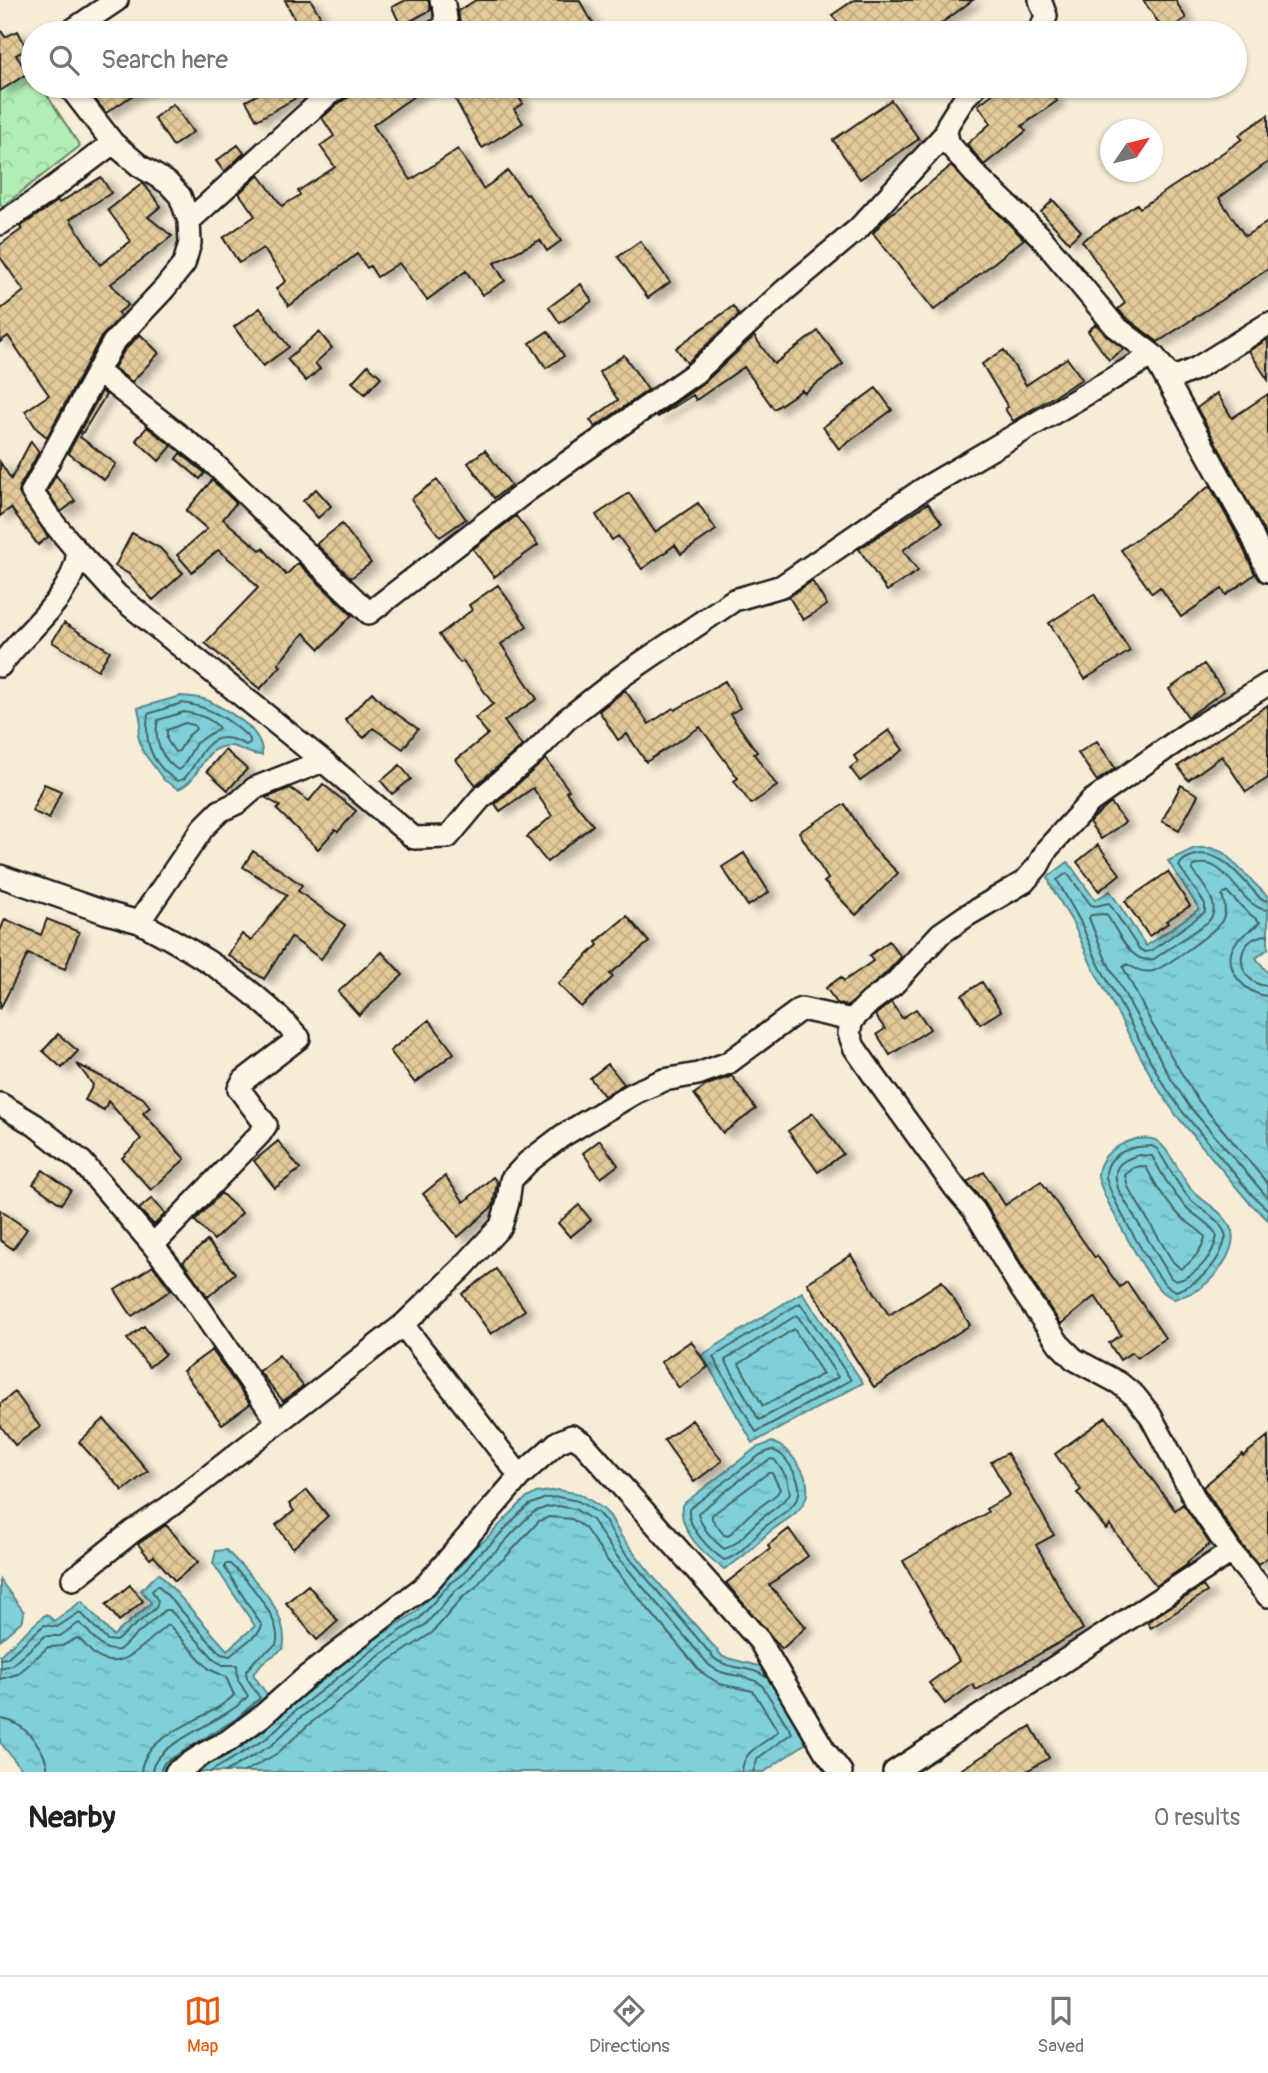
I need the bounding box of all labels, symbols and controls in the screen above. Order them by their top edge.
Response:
search box [21,21,1247,98]
icon: search [45,41,83,79]
text: Search here [101,44,228,76]
north arrow [1100,119,1163,182]
text: Nearby [28,1799,115,1836]
text: 0 results [1154,1803,1240,1832]
tab: Map [184,1992,222,2058]
tab: Directions [589,1992,670,2058]
tab: Saved [1037,1992,1084,2058]

